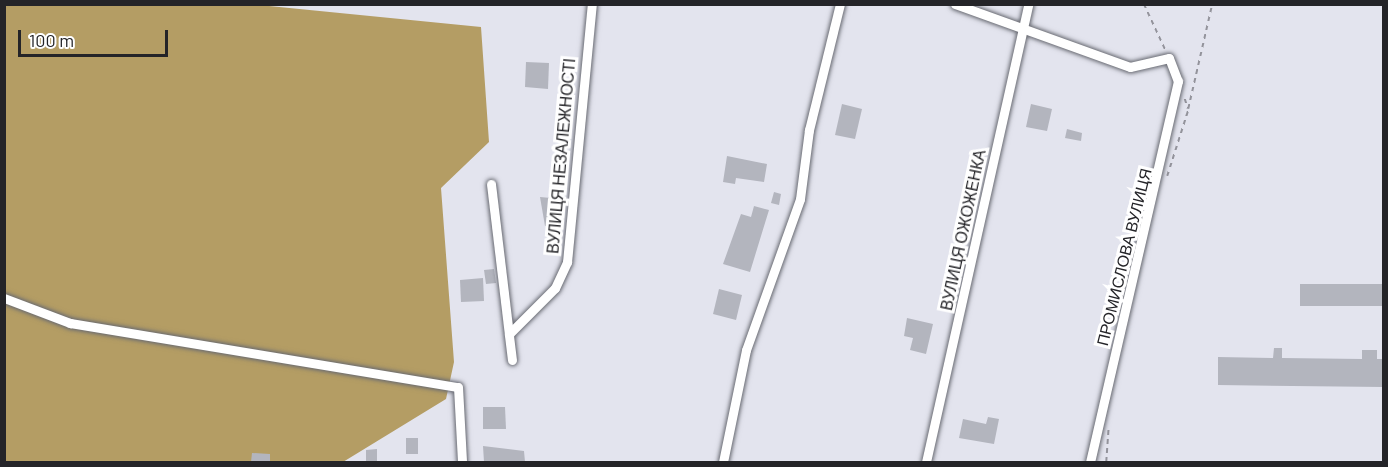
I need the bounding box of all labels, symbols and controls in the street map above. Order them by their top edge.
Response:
scale bar [21,18,171,56]
text: 100 m [29,29,74,51]
street label: ВУЛИЦЯ НЕЗАЛЕЖНОСТІ [543,57,579,255]
street label: ВУЛИЦЯ ОЖОЖЕНКА [937,148,989,312]
street label: ПРОМИСЛОВА ВУЛИЦЯ [1093,166,1155,348]

